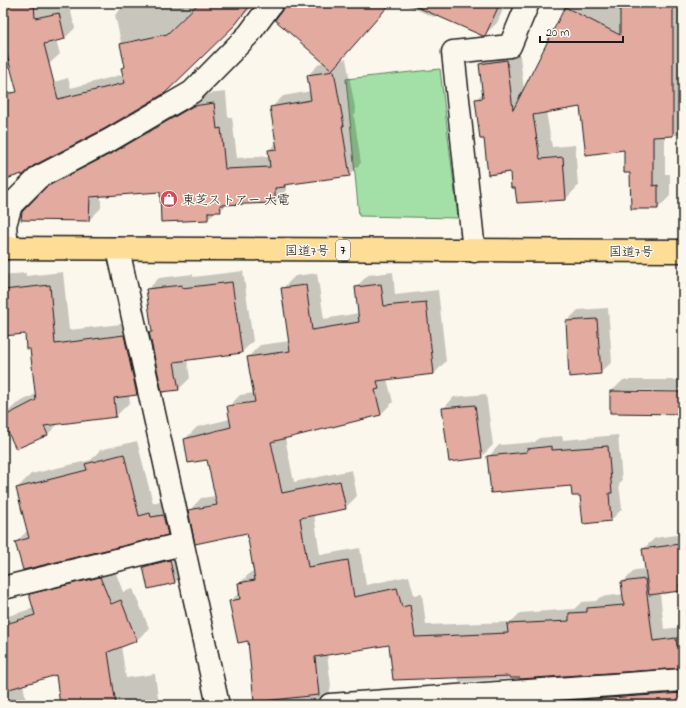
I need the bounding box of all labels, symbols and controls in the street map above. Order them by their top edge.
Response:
scale bar [540,18,623,44]
text: 20 m [546,24,569,42]
shop icon: 東芝ストアー 大電 [159,189,179,209]
place label: 東芝ストアー 大電 [182,191,290,210]
road number: 7 [336,240,350,260]
street label: 国道7号 [285,242,329,261]
street label: 国道7号 [609,243,653,262]

